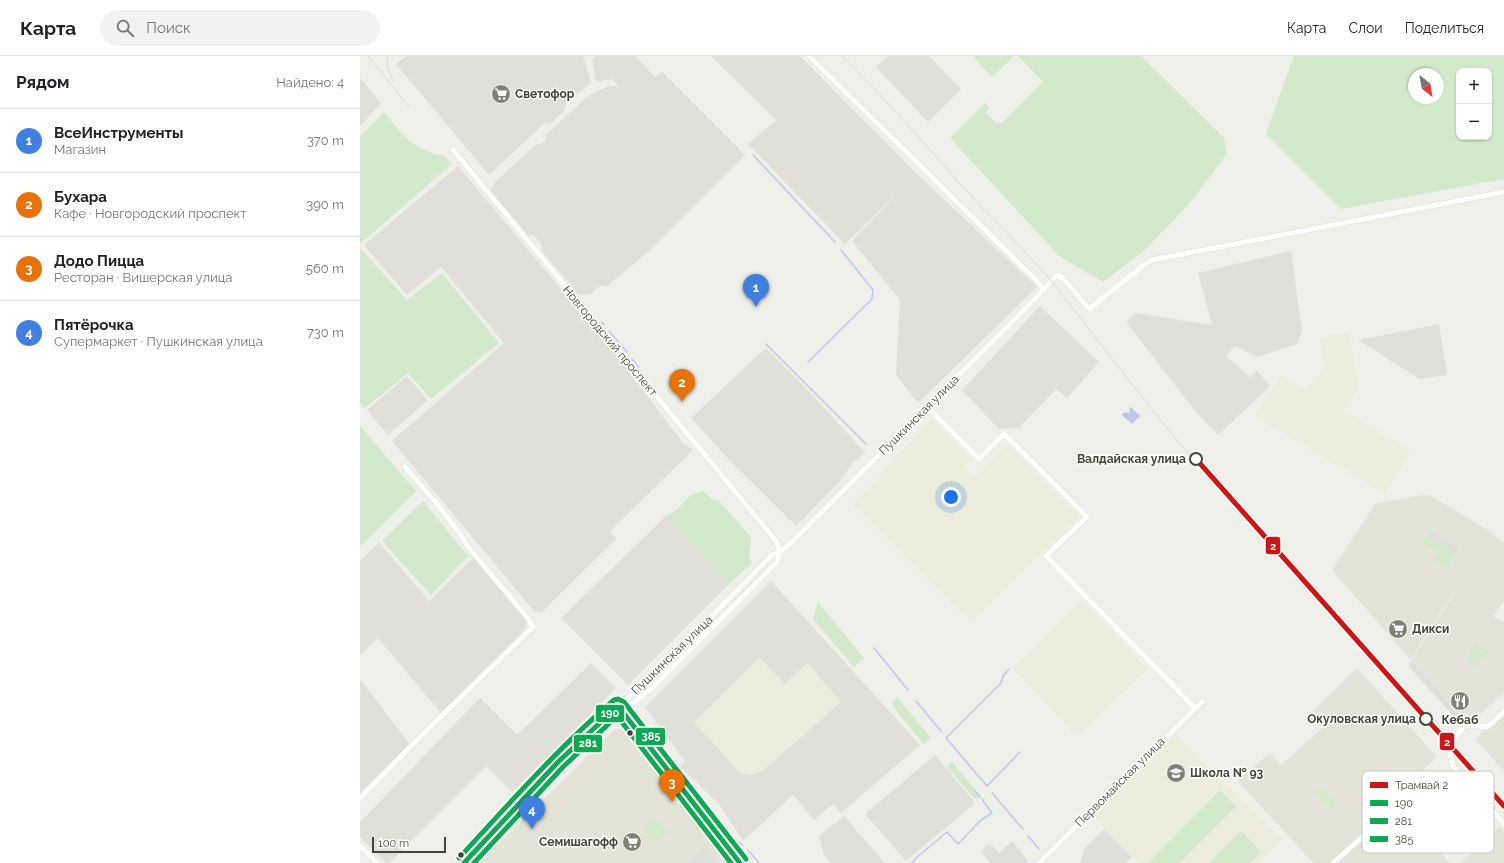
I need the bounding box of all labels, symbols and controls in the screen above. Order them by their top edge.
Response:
search box [100,10,380,46]
text: Карта [20,17,76,39]
icon: search [114,17,136,39]
text: Поиск [146,19,191,37]
text: Карта [1287,20,1326,36]
text: Слои [1348,20,1383,36]
text: Поделиться [1405,20,1484,36]
north arrow [1408,68,1444,104]
map controls [1456,68,1492,140]
button: + [1456,68,1492,104]
text: Рядом [16,72,69,92]
text: Найдено: 4 [276,75,344,90]
supermarket icon: Светофор [490,83,512,105]
place label: Светофор [515,87,575,101]
button: − [1456,104,1492,140]
text: ВсеИнструменты [54,124,183,142]
text: 1 [26,133,32,148]
text: 370 m [307,133,344,148]
text: Магазин [54,142,106,157]
text: Бухара [54,188,107,206]
text: 2 [25,197,33,212]
text: 390 m [306,197,344,212]
text: Кафе · Новгородский проспект [54,206,247,221]
text: Додо Пицца [54,252,144,270]
text: 3 [25,261,33,276]
text: 560 m [306,261,344,276]
text: Ресторан · Вишерская улица [54,270,232,285]
pin: 1 [743,274,769,307]
street label: Новгородский проспект [560,283,660,399]
text: Пятёрочка [54,316,134,334]
text: 4 [25,325,33,340]
text: 730 m [307,325,344,340]
text: Супермаркет · Пушкинская улица [54,334,263,349]
pin: 2 [669,369,695,402]
street label: Пушкинская улица [876,372,962,458]
place label: Валдайская улица [1077,452,1186,466]
marker: Валдайская улица [1189,452,1203,466]
your location [941,487,961,507]
line badge: 2 [1265,536,1281,555]
text: 2 [1270,540,1276,553]
street label: Пушкинская улица [629,613,715,697]
supermarket icon: Дикси [1387,618,1409,640]
place label: Дикси [1412,622,1449,636]
restaurant icon: Кебаб [1449,690,1471,712]
line badge: 190 [595,704,625,723]
text: 190 [601,707,620,720]
place label: Окуловская улица [1307,712,1416,726]
marker: Окуловская улица [1419,712,1433,726]
place label: Кебаб [1442,713,1479,727]
line badge: 385 [635,727,666,746]
unlabelled marker [625,728,635,738]
text: 385 [642,730,660,743]
line badge: 2 [1439,732,1455,751]
line badge: 281 [573,734,603,753]
street label: Первомайская улица [1072,734,1168,830]
text: 2 [1444,736,1450,749]
text: 281 [579,737,598,750]
school or university icon: Школа № 93 [1165,762,1187,784]
place label: Школа № 93 [1190,766,1263,780]
pin: 3 [659,769,685,802]
legend [1362,771,1494,853]
text: Трамвай 2 [1395,779,1448,792]
pin: 4 [519,796,545,829]
text: 190 [1395,797,1413,810]
text: 281 [1395,815,1412,828]
supermarket icon: Семишагофф [621,831,643,853]
text: 385 [1395,833,1413,846]
scale bar [372,835,446,854]
place label: Семишагофф [539,835,618,849]
text: 100 m [378,837,409,850]
unlabelled marker [456,850,466,860]

